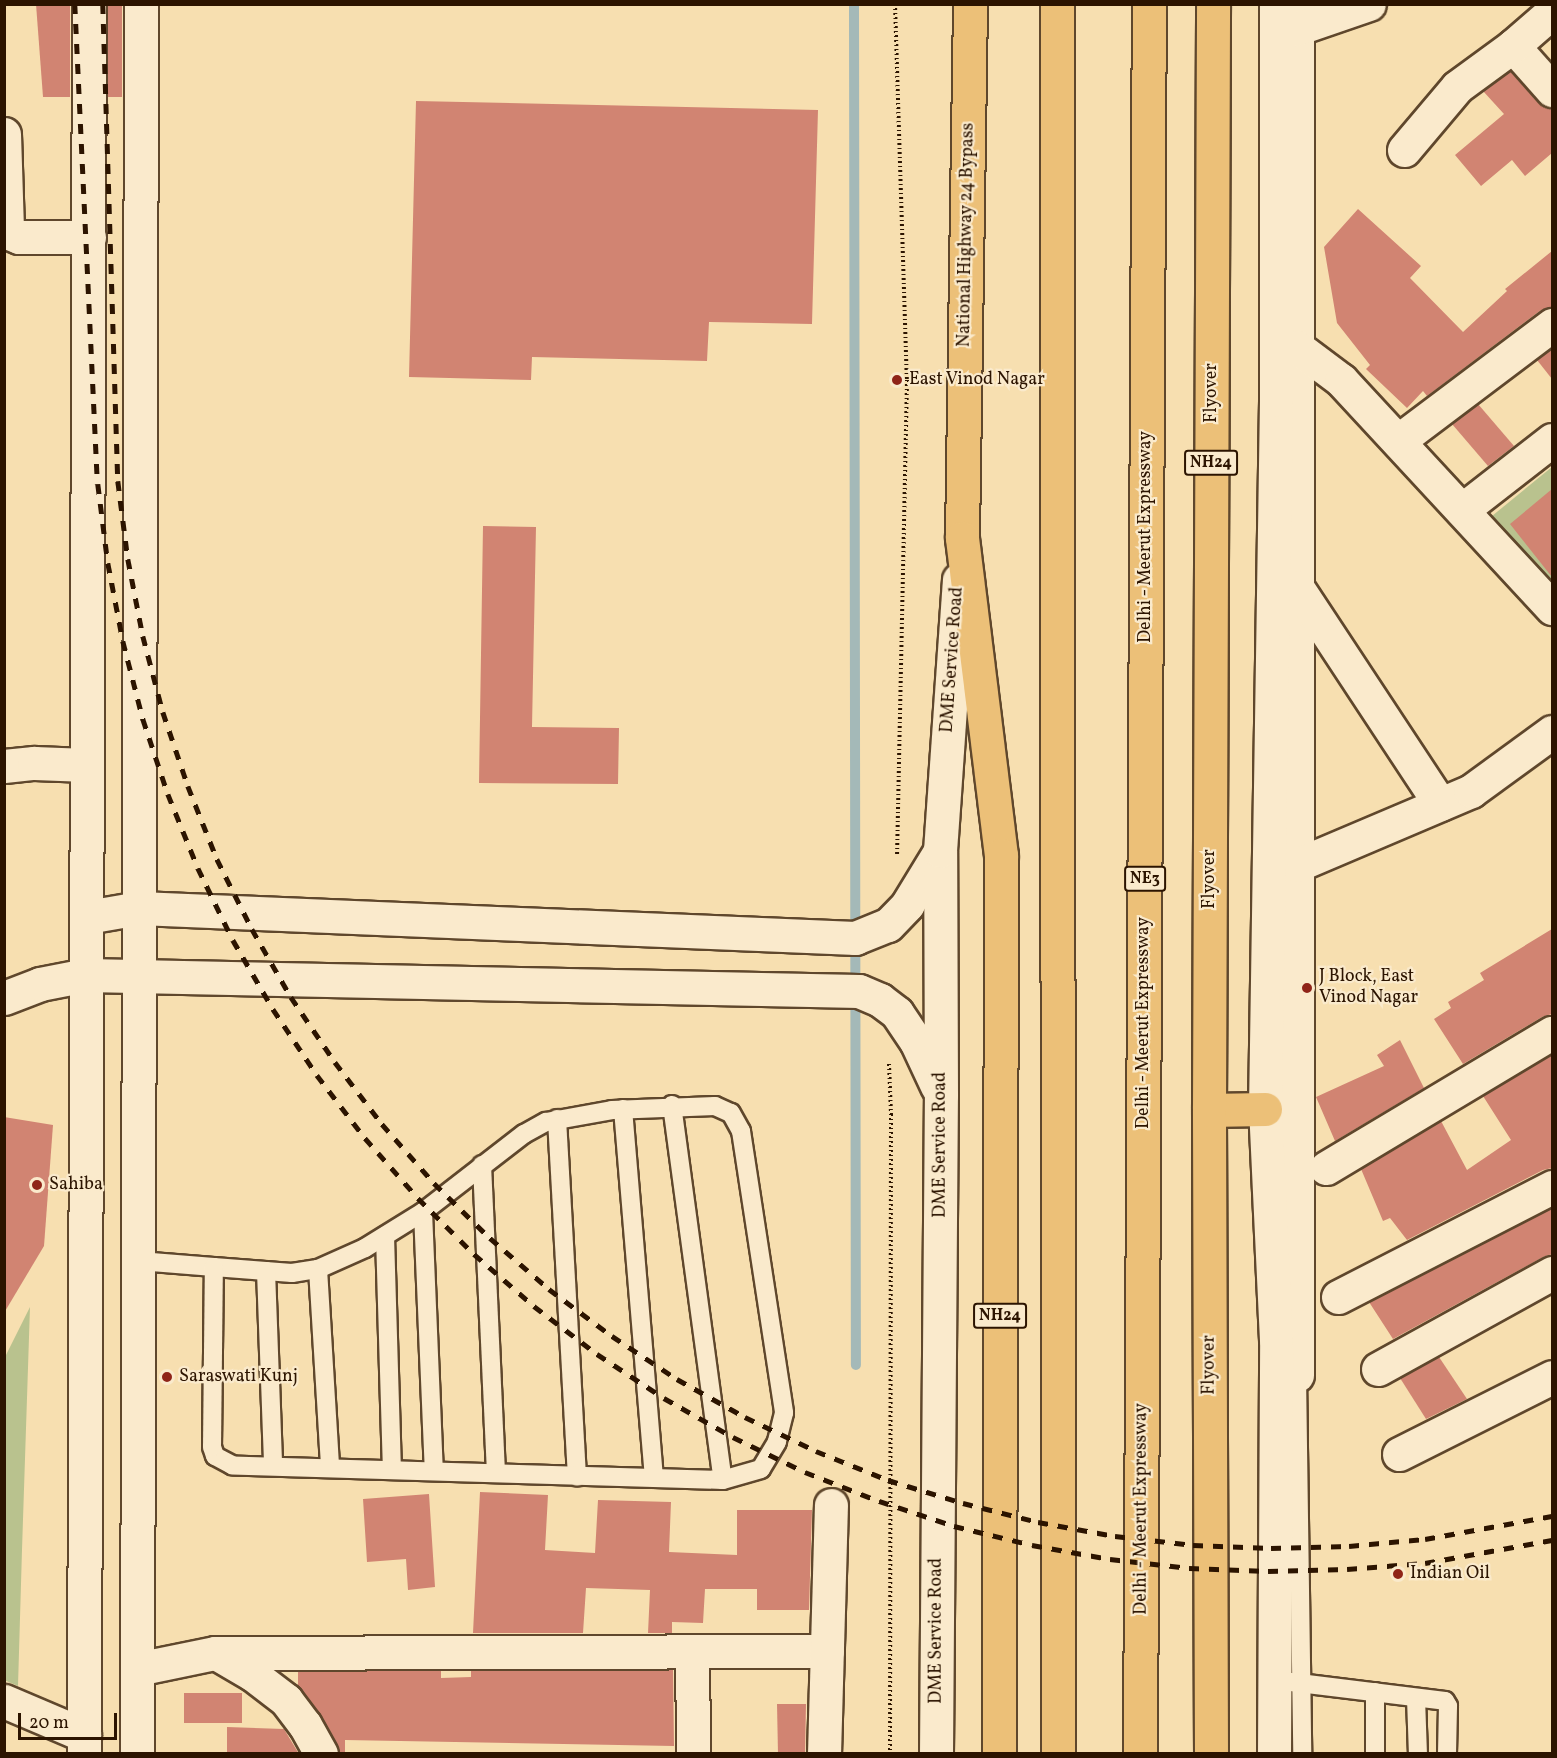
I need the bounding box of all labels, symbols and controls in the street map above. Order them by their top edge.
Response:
street label: National Highway 24 Bypass [954,122,980,348]
street label: Flyover [1201,363,1223,423]
place label: East Vinod Nagar [909,369,1045,391]
marker: East Vinod Nagar [890,373,904,387]
street label: Delhi - Meerut Expressway [1135,431,1157,643]
road number: NH24 [1184,450,1238,476]
street label: DME Service Road [937,586,969,734]
street label: Flyover [1199,849,1221,909]
road number: NE3 [1124,866,1166,892]
street label: Delhi - Meerut Expressway [1133,917,1155,1129]
place label: J Block, East Vinod Nagar [1319,967,1418,1010]
marker: J Block, East Vinod Nagar [1300,981,1314,995]
street label: DME Service Road [930,1072,952,1218]
place label: Sahiba [49,1174,103,1196]
marker: Sahiba [30,1178,44,1192]
road number: NH24 [973,1303,1027,1329]
street label: Flyover [1199,1335,1221,1395]
place label: Saraswati Kunj [179,1366,298,1388]
marker: Saraswati Kunj [160,1370,174,1384]
street label: Delhi - Meerut Expressway [1131,1403,1153,1615]
street label: DME Service Road [926,1558,948,1704]
place label: Indian Oil [1410,1563,1490,1585]
marker: Indian Oil [1391,1567,1405,1581]
scale bar [21,1701,120,1739]
text: 20 m [29,1711,69,1736]

